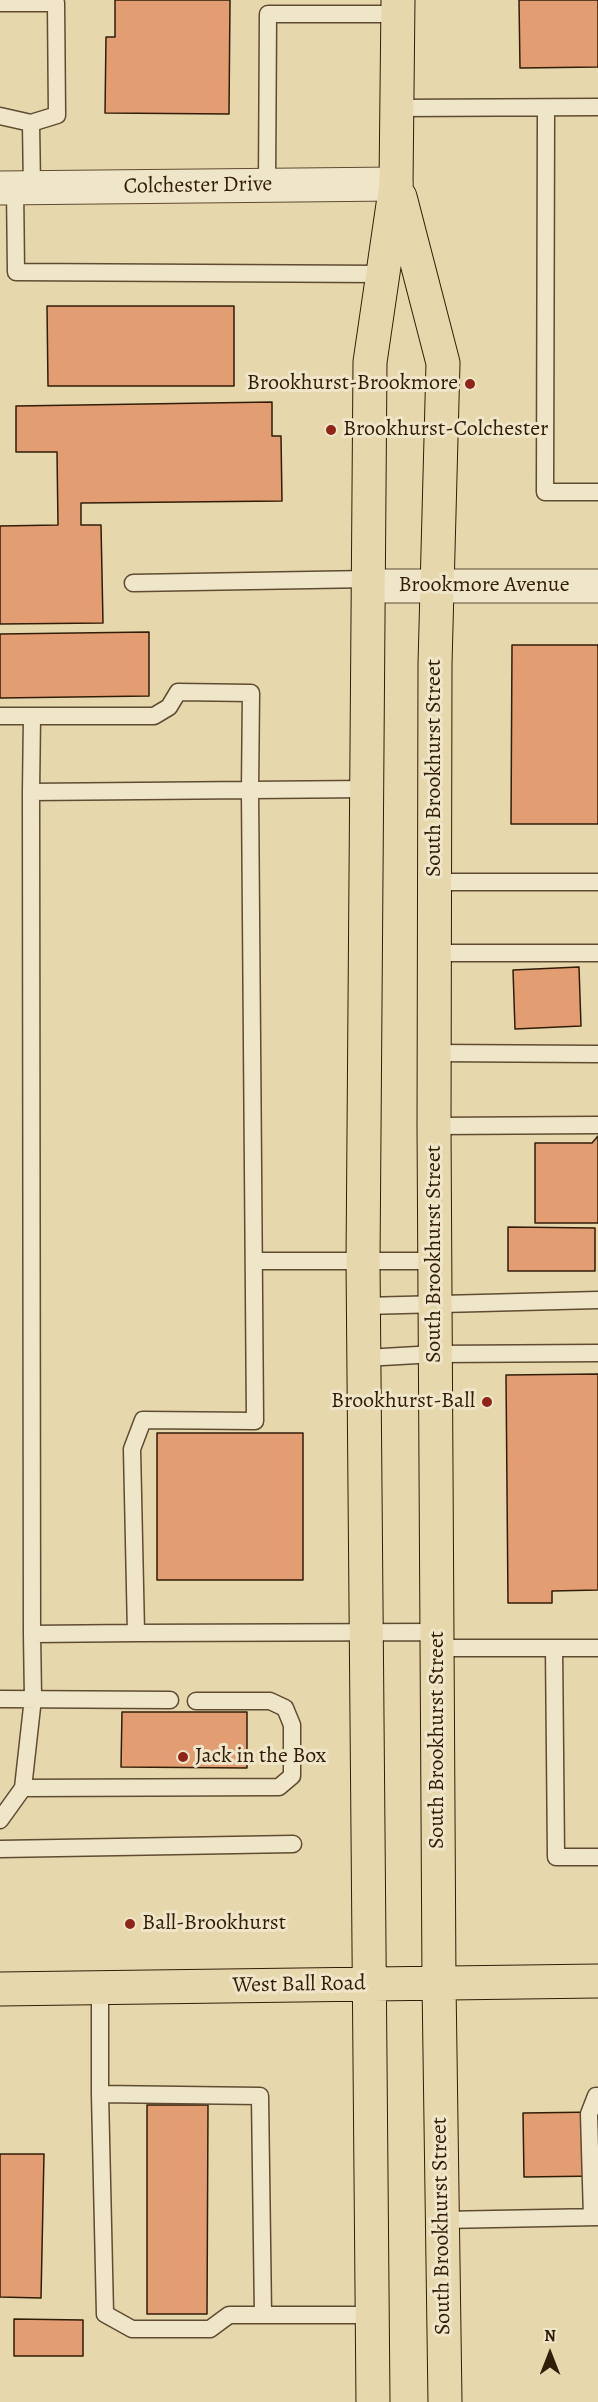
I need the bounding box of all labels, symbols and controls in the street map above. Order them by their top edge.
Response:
street label: Colchester Drive [123,172,273,200]
place label: Brookhurst-Brookmore [247,371,458,397]
marker: Brookhurst-Brookmore [463,377,477,391]
place label: Brookhurst-Colchester [343,417,548,443]
marker: Brookhurst-Colchester [324,423,338,437]
street label: Brookmore Avenue [398,573,570,599]
street label: South Brookhurst Street [422,659,448,877]
street label: South Brookhurst Street [422,1145,448,1363]
place label: Brookhurst-Ball [331,1389,475,1415]
marker: Brookhurst-Ball [480,1395,494,1409]
street label: South Brookhurst Street [425,1631,451,1849]
place label: Jack in the Box [195,1744,326,1770]
marker: Jack in the Box [176,1750,190,1764]
place label: Ball-Brookhurst [142,1911,286,1937]
marker: Ball-Brookhurst [123,1917,137,1931]
street label: West Ball Road [232,1971,366,1999]
street label: South Brookhurst Street [427,2117,457,2335]
north arrow [520,2324,580,2384]
text: N [544,2325,556,2347]

